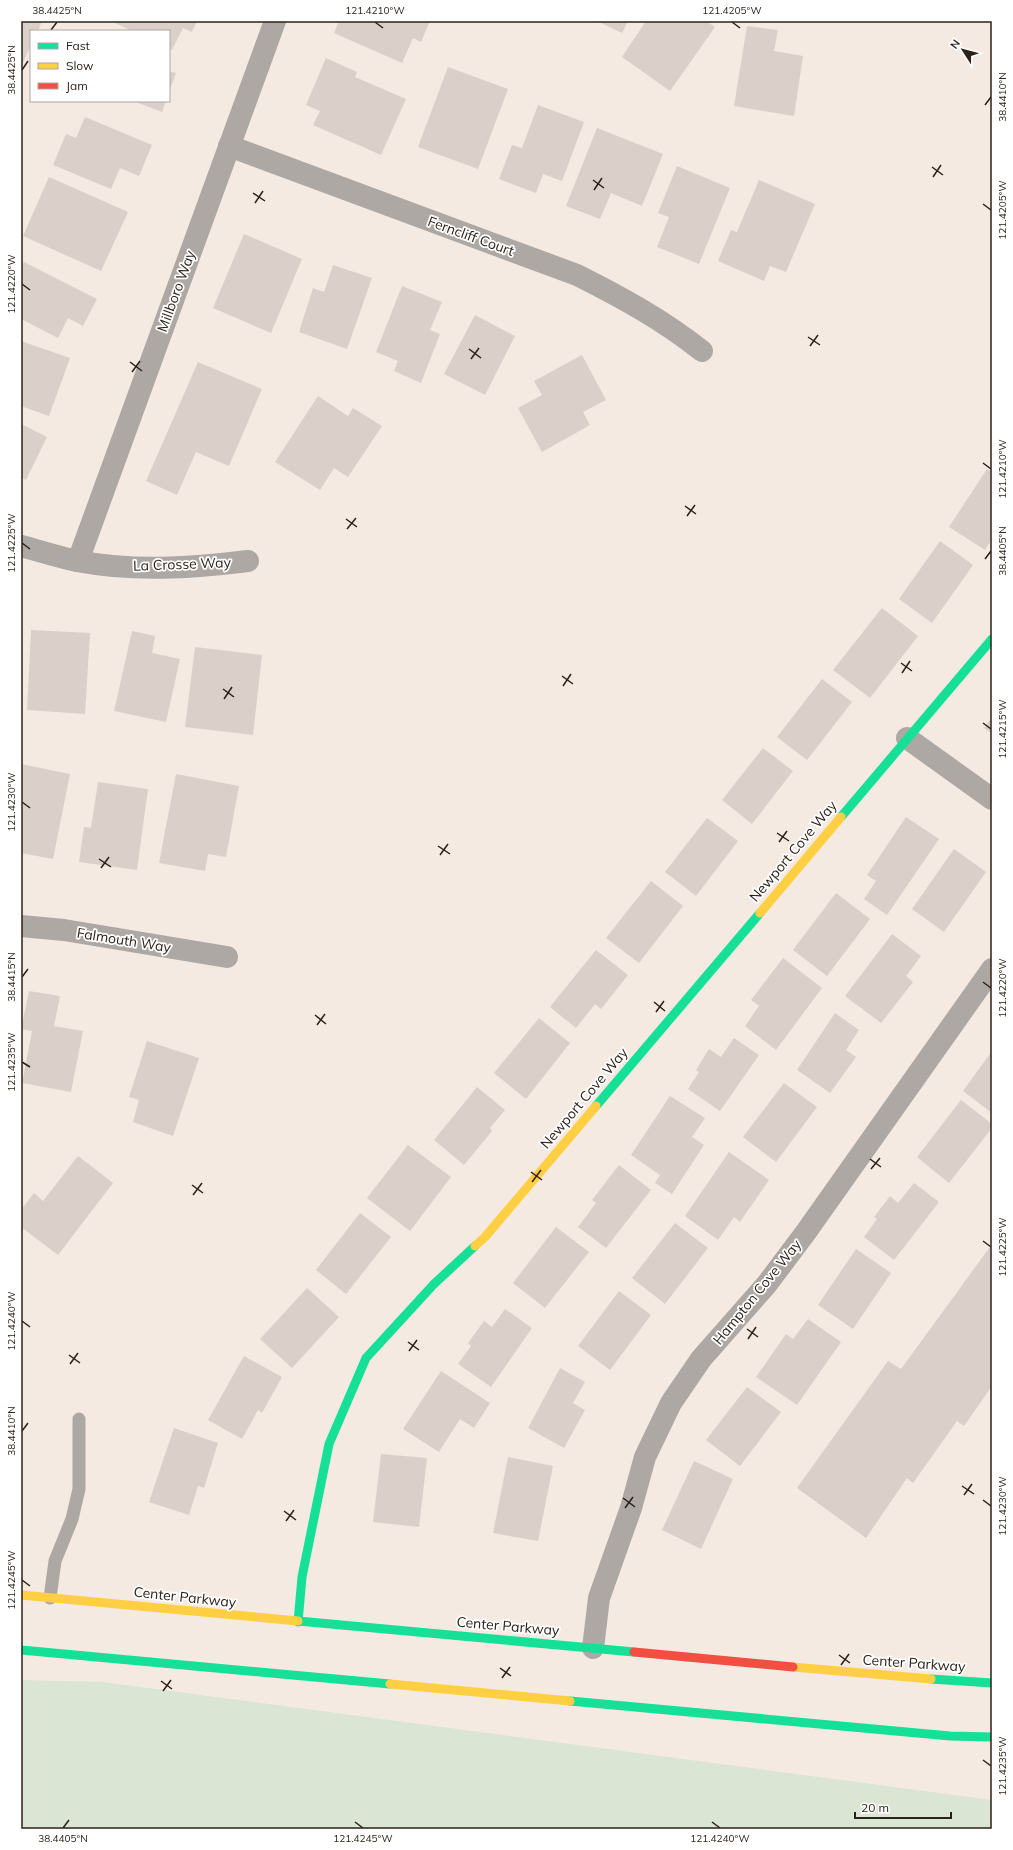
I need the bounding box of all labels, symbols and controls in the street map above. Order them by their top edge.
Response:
text: 38.4425°N [32,4,82,17]
text: 121.4210°W [345,4,405,17]
text: 121.4205°W [702,4,762,17]
legend [30,30,170,102]
north arrow [943,30,983,70]
text: N [947,37,963,52]
text: Fast [66,38,90,53]
text: 38.4425°N [5,45,18,95]
text: Slow [66,58,94,73]
text: 38.4410°N [996,72,1009,122]
text: Jam [66,78,88,93]
text: 121.4205°W [996,180,1009,240]
street label: Ferncliff Court [425,212,517,260]
street label: Millboro Way [153,247,199,334]
text: 121.4220°W [5,254,18,314]
text: 121.4210°W [996,439,1009,499]
text: 121.4225°W [5,513,18,573]
text: 38.4405°N [996,526,1009,576]
street label: La Crosse Way [133,553,232,575]
text: 121.4215°W [996,699,1009,759]
text: 121.4230°W [5,772,18,832]
street label: Newport Cove Way [745,796,841,905]
street label: Falmouth Way [76,924,173,956]
text: 38.4415°N [5,952,18,1002]
text: 121.4220°W [996,958,1009,1018]
text: 121.4235°W [5,1032,18,1092]
street label: Newport Cove Way [536,1043,632,1152]
text: 121.4225°W [996,1217,1009,1277]
street label: Hampton Cove Way [709,1235,805,1348]
text: 121.4240°W [5,1291,18,1351]
text: 38.4410°N [5,1406,18,1456]
text: 121.4230°W [996,1476,1009,1536]
text: 121.4245°W [5,1550,18,1610]
street label: Center Parkway [133,1583,238,1611]
street label: Center Parkway [456,1613,561,1640]
street label: Center Parkway [862,1650,967,1676]
text: 121.4235°W [996,1736,1009,1796]
scale bar [855,1794,951,1820]
text: 20 m [861,1800,889,1815]
text: 38.4405°N [38,1832,88,1845]
text: 121.4245°W [333,1832,393,1845]
text: 121.4240°W [690,1832,750,1845]

